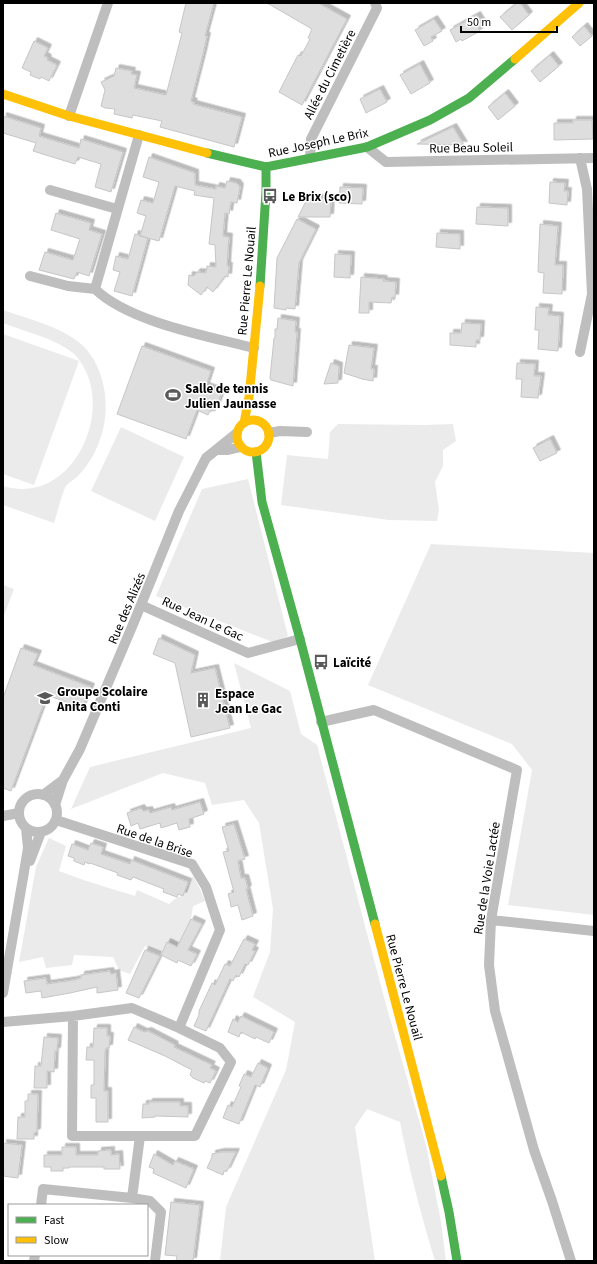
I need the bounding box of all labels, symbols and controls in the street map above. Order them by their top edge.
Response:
scale bar [461,8,557,34]
text: 50 m [467,14,491,31]
street label: Allée du Cimetière [299,26,360,122]
street label: Rue Joseph Le Brix [266,124,370,162]
street label: Rue Beau Soleil [429,138,513,158]
bus stop icon: Le Brix (sco) [261,187,279,205]
place label: Le Brix (sco) [282,188,351,206]
street label: Rue Pierre Le Nouail [233,226,261,336]
place label: Salle de tennis Julien Jaunasse [185,380,277,413]
sports icon: Salle de tennis Julien Jaunasse [164,386,182,404]
street label: Rue des Alizés [104,569,150,647]
street label: Rue Jean Le Gac [159,592,246,646]
bus stop icon: Laïcité [312,653,330,671]
place label: Laïcité [333,654,372,672]
place label: Groupe Scolaire Anita Conti [56,683,148,716]
place label: Espace Jean Le Gac [215,685,282,718]
school or university icon: Groupe Scolaire Anita Conti [36,689,54,707]
building icon: Espace Jean Le Gac [194,691,212,709]
street label: Rue de la Brise [114,819,195,862]
street label: Rue de la Voie Lactée [469,821,505,936]
street label: Rue Pierre Le Nouail [381,932,427,1042]
legend [8,1204,148,1256]
text: Fast [44,1212,64,1229]
text: Slow [44,1232,69,1249]

